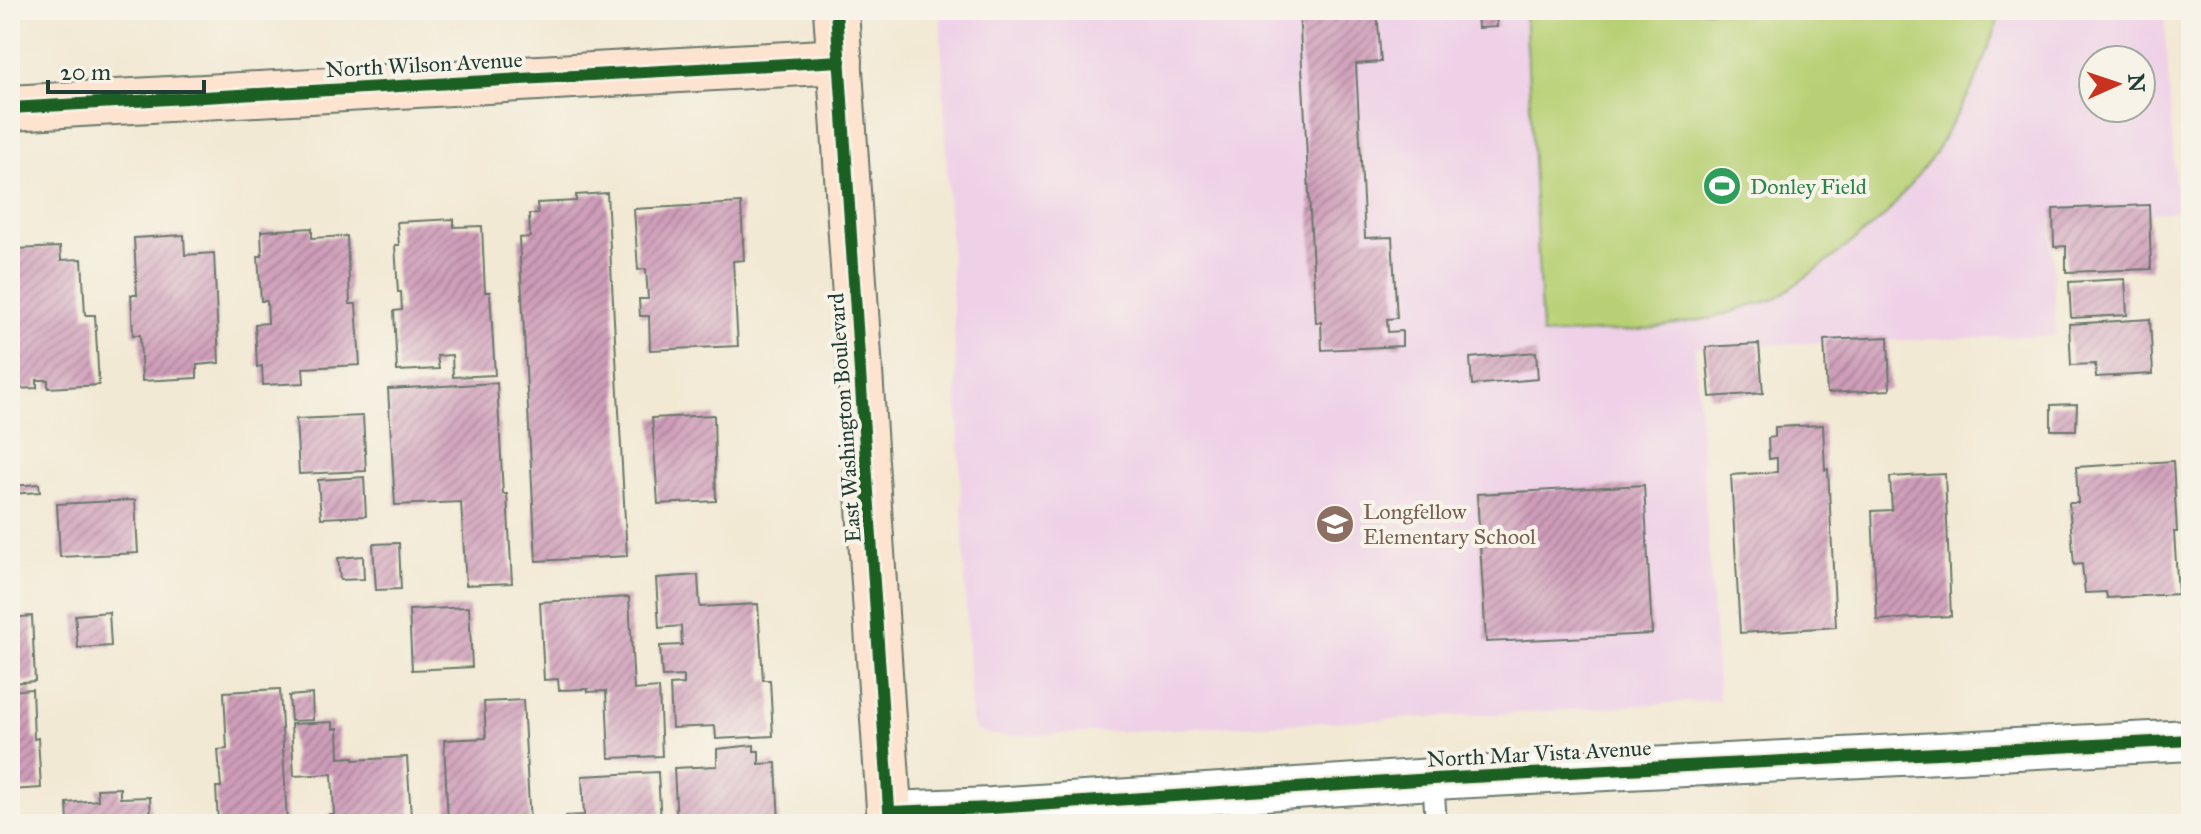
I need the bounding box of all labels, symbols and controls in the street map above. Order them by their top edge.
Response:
scale bar [48,44,204,94]
north arrow [2077,44,2157,124]
street label: North Wilson Avenue [325,46,523,83]
text: 20 m [60,57,111,87]
text: N [2123,73,2150,93]
sports icon: Donley Field [1701,165,1743,207]
place label: Donley Field [1750,173,1867,200]
street label: East Washington Boulevard [822,292,867,544]
place label: Longfellow Elementary School [1363,498,1536,550]
school or university icon: Longfellow Elementary School [1314,503,1356,545]
street label: North Mar Vista Avenue [1426,734,1652,773]

